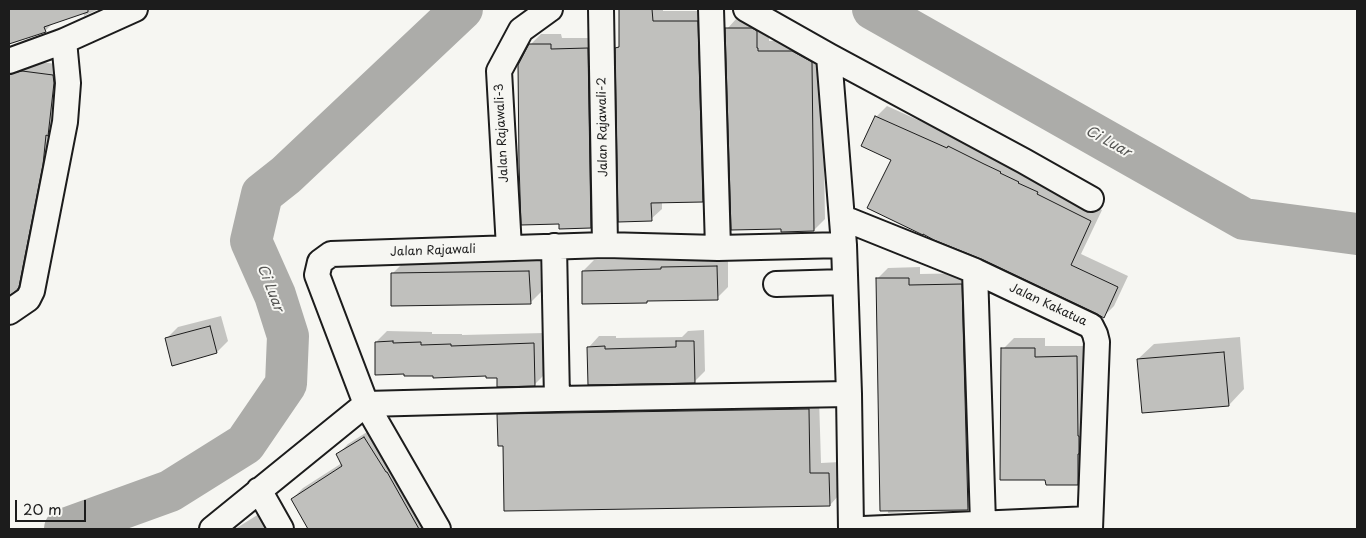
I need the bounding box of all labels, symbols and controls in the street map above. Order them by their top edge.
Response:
street label: Jalan Rajawali-2 [595,77,611,177]
street label: Jalan Rajawali-3 [492,83,512,183]
water label: Ci Luar [1082,123,1134,161]
street label: Jalan Rajawali [390,242,476,260]
water label: Ci Luar [253,262,287,314]
street label: Jalan Kakatua [1007,281,1089,329]
scale bar [18,490,89,522]
text: 20 m [23,497,62,520]

